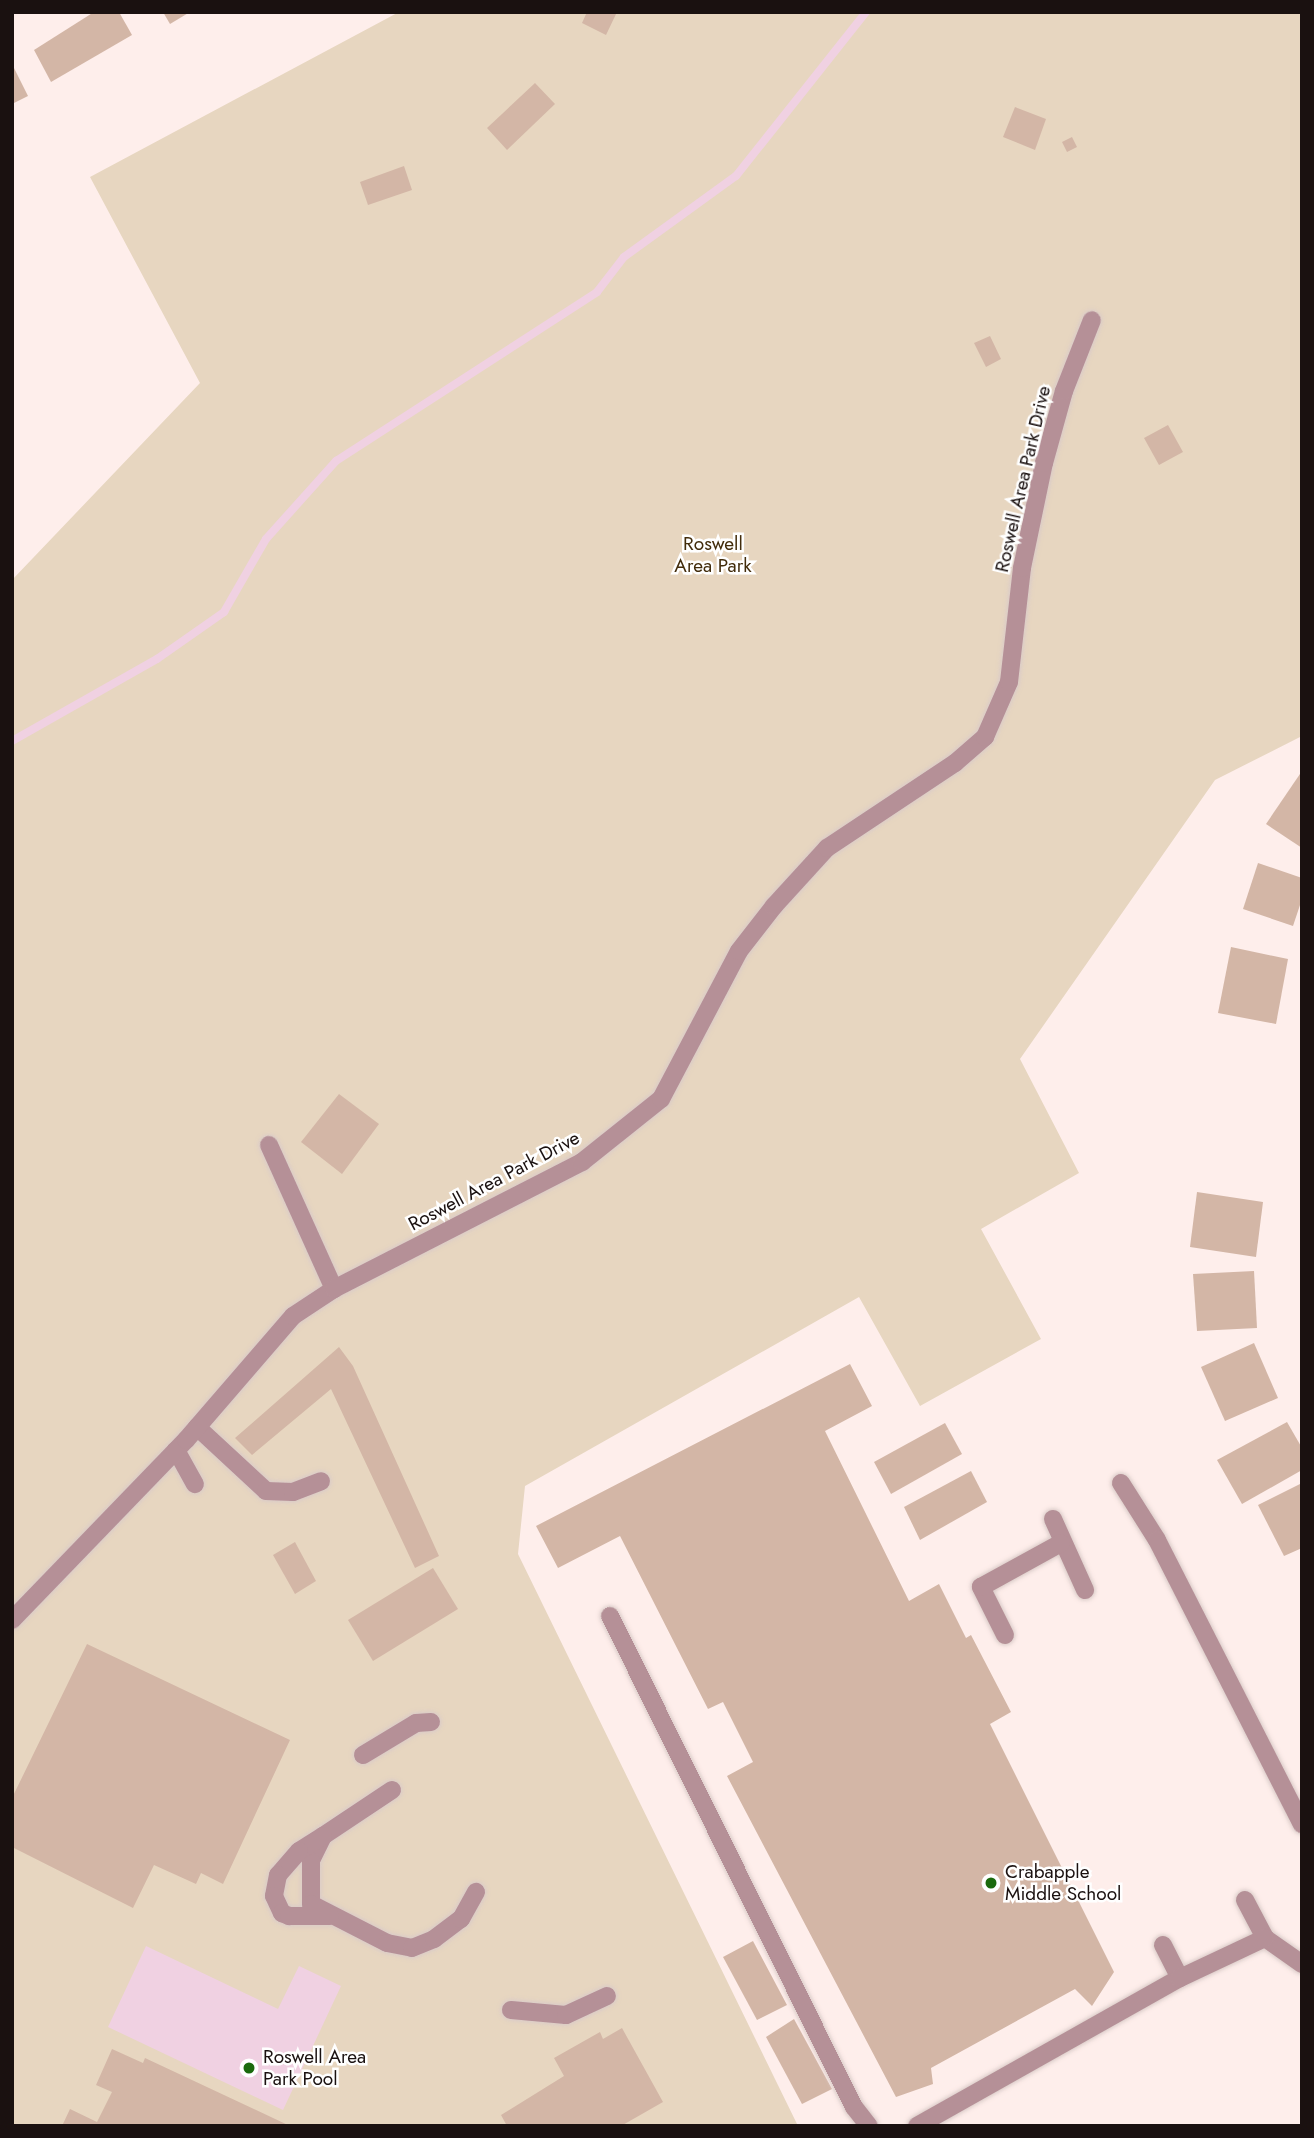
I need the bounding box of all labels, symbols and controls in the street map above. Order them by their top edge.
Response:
street label: Roswell Area Park Drive [990,384,1056,574]
park label: Roswell Area Park [674,533,752,577]
street label: Roswell Area Park Drive [404,1126,584,1236]
place label: Crabapple Middle School [1005,1861,1121,1905]
marker: Crabapple Middle School [983,1875,999,1891]
place label: Roswell Area Park Pool [263,2046,366,2090]
marker: Roswell Area Park Pool [241,2060,257,2076]

